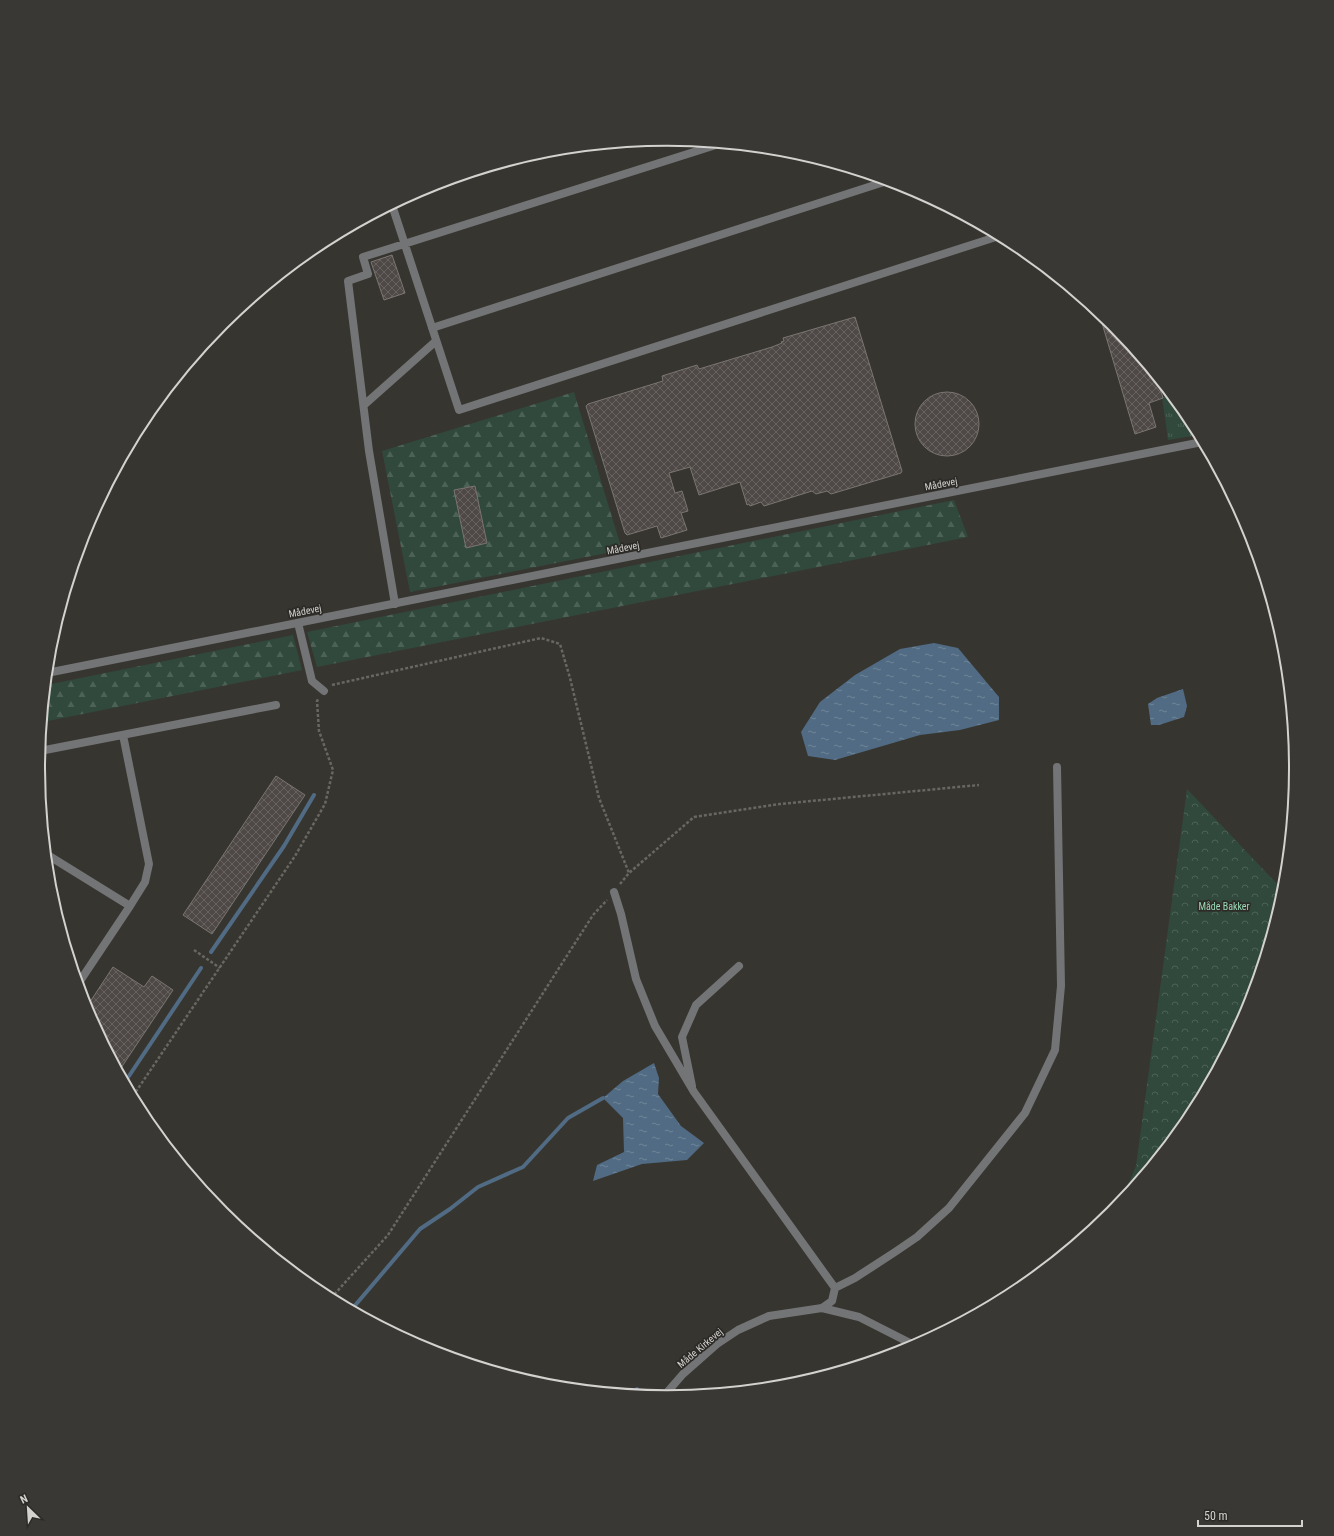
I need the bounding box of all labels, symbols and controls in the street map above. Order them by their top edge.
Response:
street label: Mådevej [924,475,958,493]
street label: Mådevej [606,539,640,557]
street label: Mådevej [288,602,322,620]
park label: Måde Bakker [1198,901,1250,912]
street label: Måde Kirkevej [675,1326,725,1370]
north arrow [8,1488,48,1528]
text: N [18,1492,30,1507]
scale bar [1198,1502,1302,1528]
text: 50 m [1204,1509,1228,1523]

